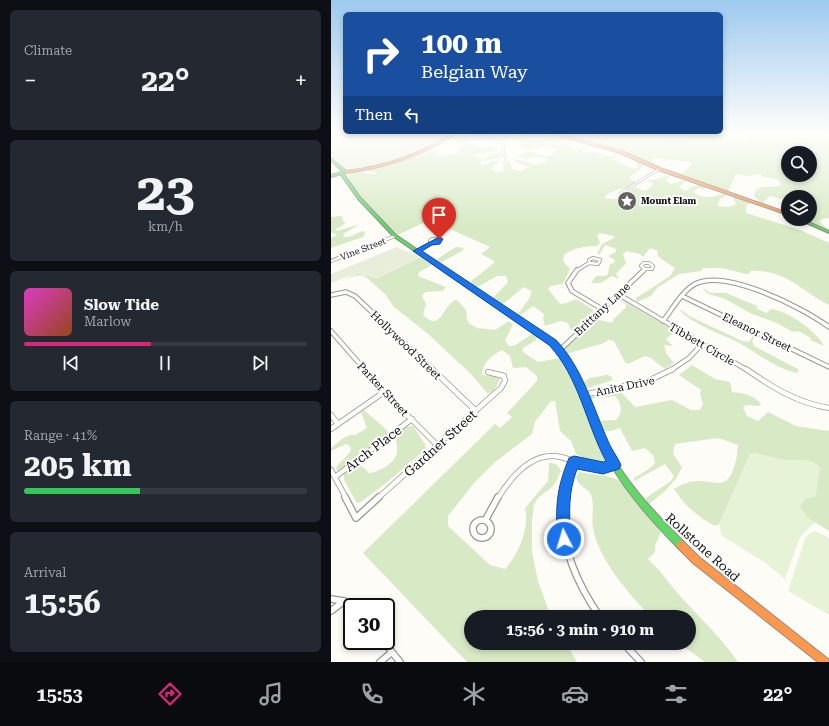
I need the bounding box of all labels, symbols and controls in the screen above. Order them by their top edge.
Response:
text: 100 m [421,27,502,60]
icon: right [355,28,407,80]
text: Climate [24,43,72,58]
text: Belgian Way [421,61,528,82]
text: 22° [141,63,190,98]
text: − [24,68,36,93]
text: + [295,68,307,93]
icon: left [401,104,423,126]
text: Then [355,106,393,124]
map controls [781,146,817,226]
button: search [781,146,817,182]
text: 23 [136,162,195,223]
place icon: Mount Elam [616,190,638,212]
button: layers [781,190,817,226]
place label: Mount Elam [641,196,696,206]
pin [422,198,456,239]
icon: arrive [428,204,450,226]
text: km/h [148,219,183,234]
street label: Vine Street [339,236,388,262]
street label: Brittany Lane [572,280,633,339]
text: Slow Tide [84,296,159,314]
street label: Hollywood Street [368,308,444,382]
street label: Eleanor Street [720,310,793,355]
text: Marlow [84,314,131,329]
street label: Tibbett Circle [667,320,737,368]
icon: previous [60,352,82,374]
icon: pause [154,352,176,374]
icon: next [249,352,271,374]
street label: Parker Street [354,360,411,419]
street label: Anita Drive [594,374,656,399]
street label: Gardner Street [401,407,480,480]
street label: Arch Place [342,422,405,475]
text: Range · 41% [24,428,97,443]
text: 205 km [24,448,132,483]
street label: Rollstone Road [663,510,743,585]
position arrow [543,518,585,560]
text: Arrival [24,565,66,580]
text: 15:56 [24,585,101,620]
speed limit sign: 30 [343,598,395,650]
text: 15:56 · 3 min · 910 m [506,621,654,639]
icon: directions [156,680,184,708]
icon: music [257,680,285,708]
icon: phone [358,680,386,708]
icon: climate [460,680,488,708]
icon: car [561,680,589,708]
icon: filters [662,680,690,708]
text: 15:53 [37,684,83,705]
text: 22° [763,684,792,705]

